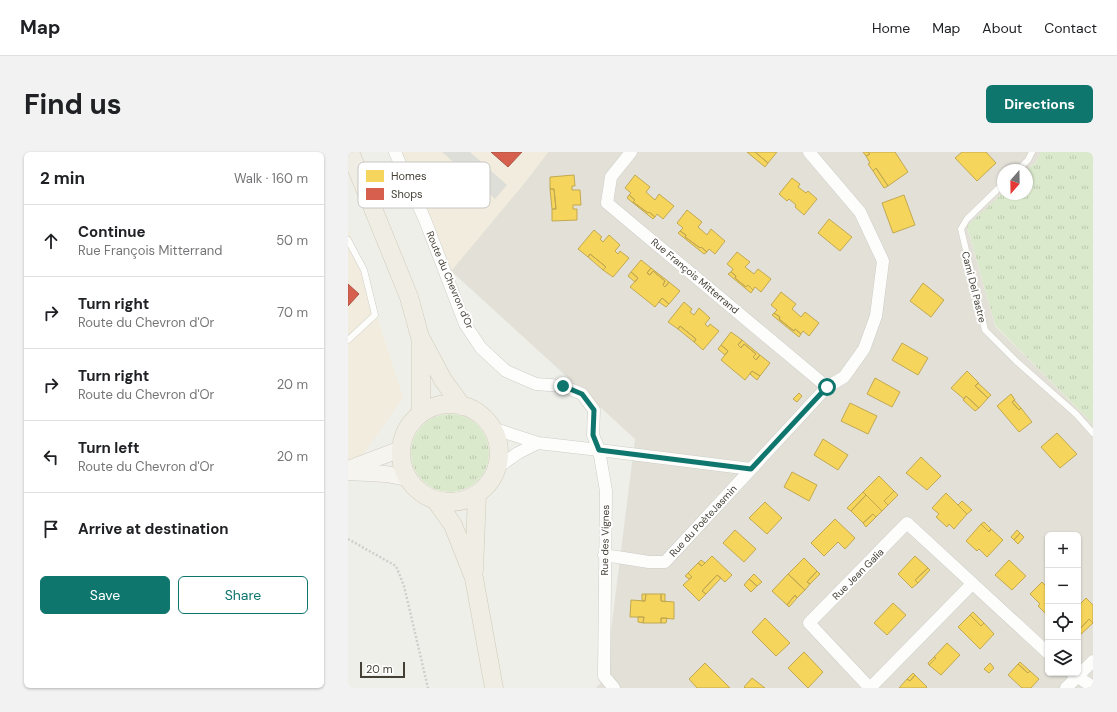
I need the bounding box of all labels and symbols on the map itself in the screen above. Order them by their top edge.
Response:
legend [358,162,490,208]
north arrow [997,164,1033,200]
text: Homes [391,169,427,183]
text: Shops [391,187,423,201]
street label: Route du Chevron d'Or [424,229,477,331]
street label: Rue François Mitterrand [648,235,742,317]
street label: Cami Del Pastre [959,250,989,324]
route end [554,377,572,395]
route start [818,378,836,396]
street label: Rue du PoèteJasmin [666,482,740,560]
street label: Rue des Vignes [598,505,612,575]
street label: Rue Jean Galia [829,545,887,603]
scale bar [360,660,405,679]

